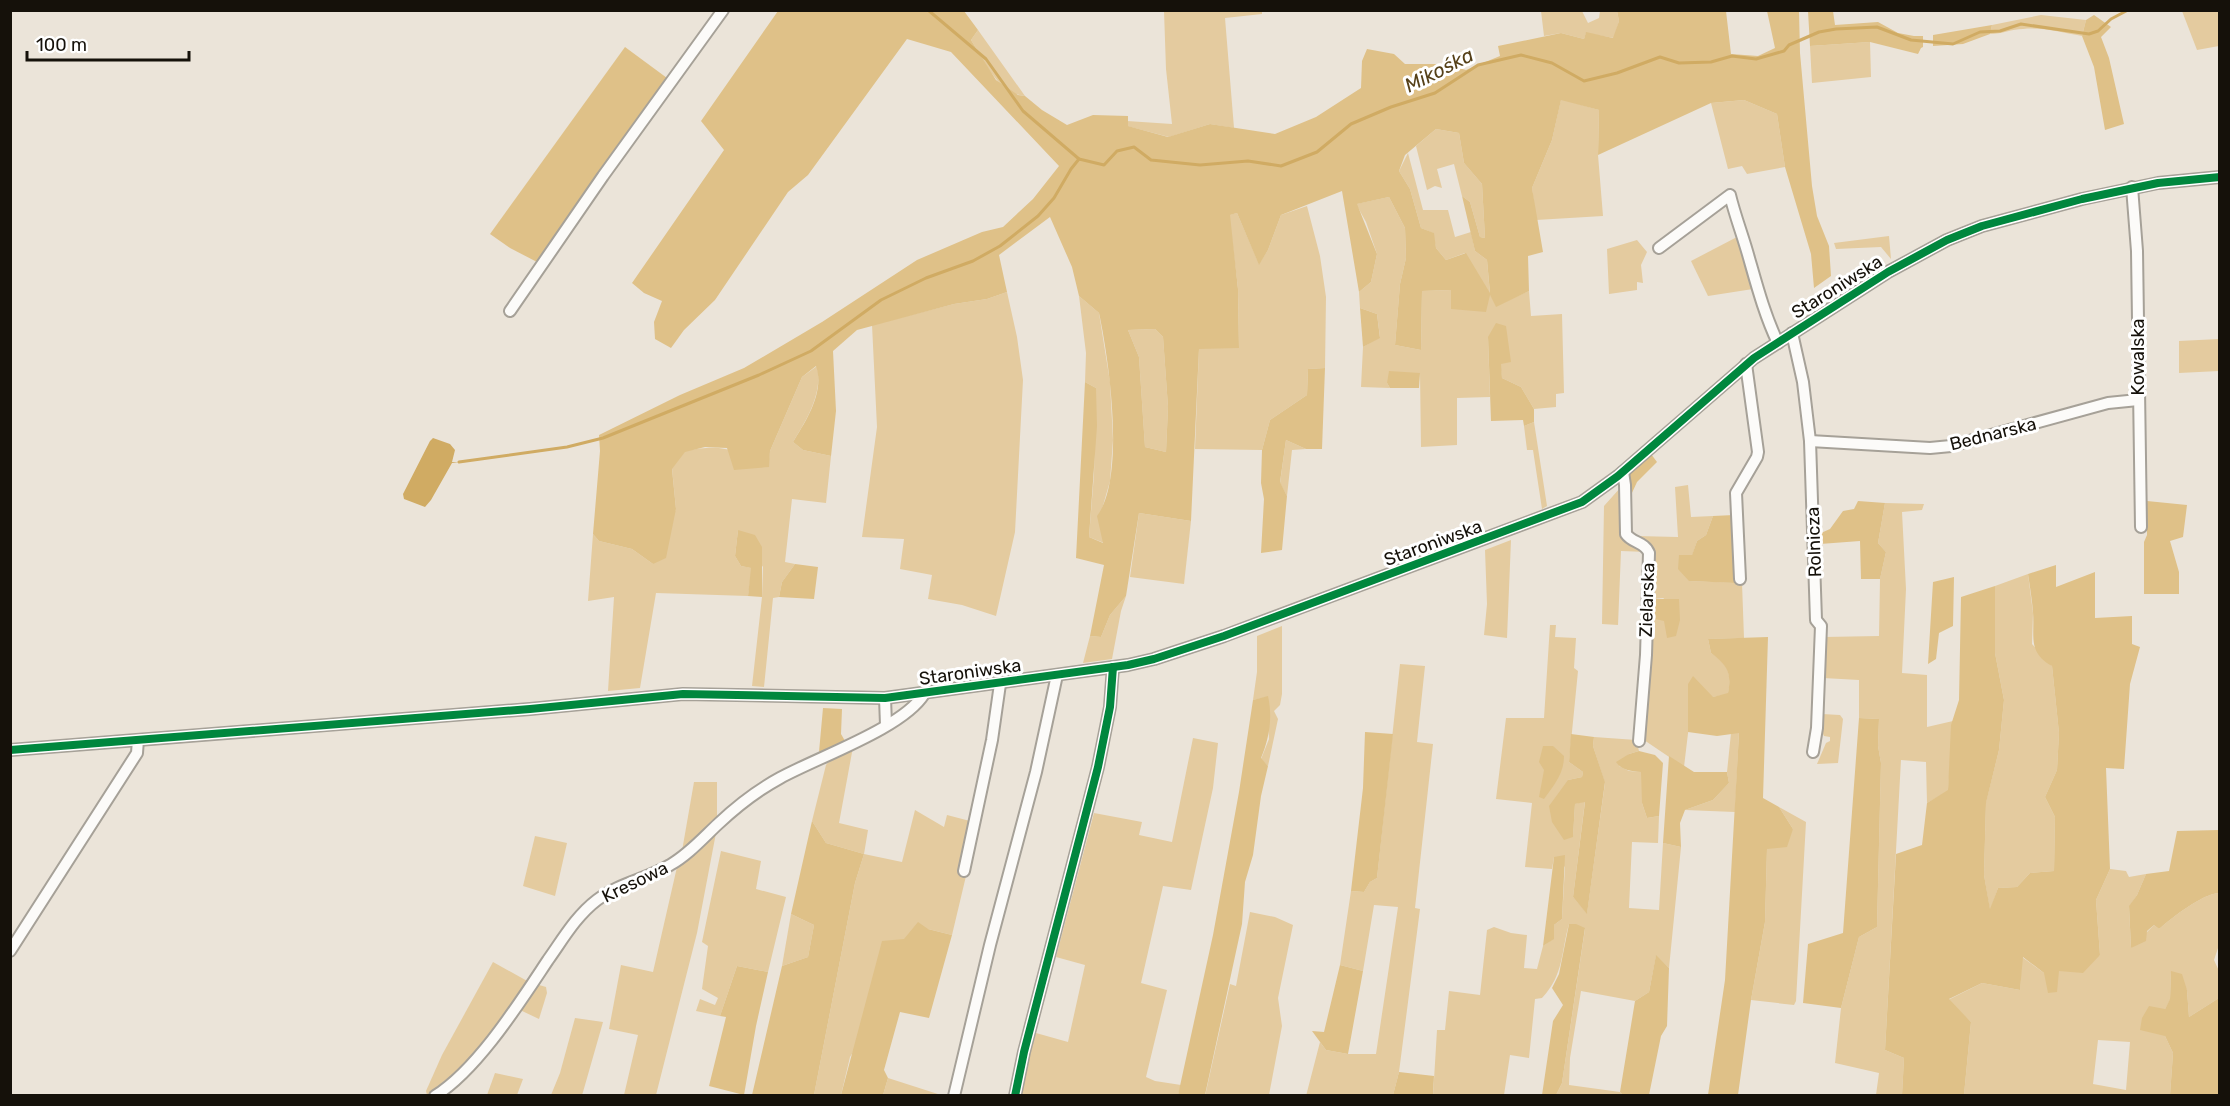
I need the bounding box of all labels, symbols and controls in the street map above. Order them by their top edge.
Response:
scale bar [27,24,189,62]
text: 100 m [36,34,87,56]
water label: Mikośka [1400,42,1478,98]
street label: Staroniwska [1788,250,1886,324]
street label: Kowalska [2127,318,2149,396]
street label: Bednarska [1947,413,2039,455]
street label: Rolnicza [1802,506,1826,578]
street label: Staroniwska [1381,515,1485,571]
street label: Zielarska [1635,562,1659,638]
street label: Staroniwska [918,654,1022,690]
street label: Kresowa [598,857,672,907]

